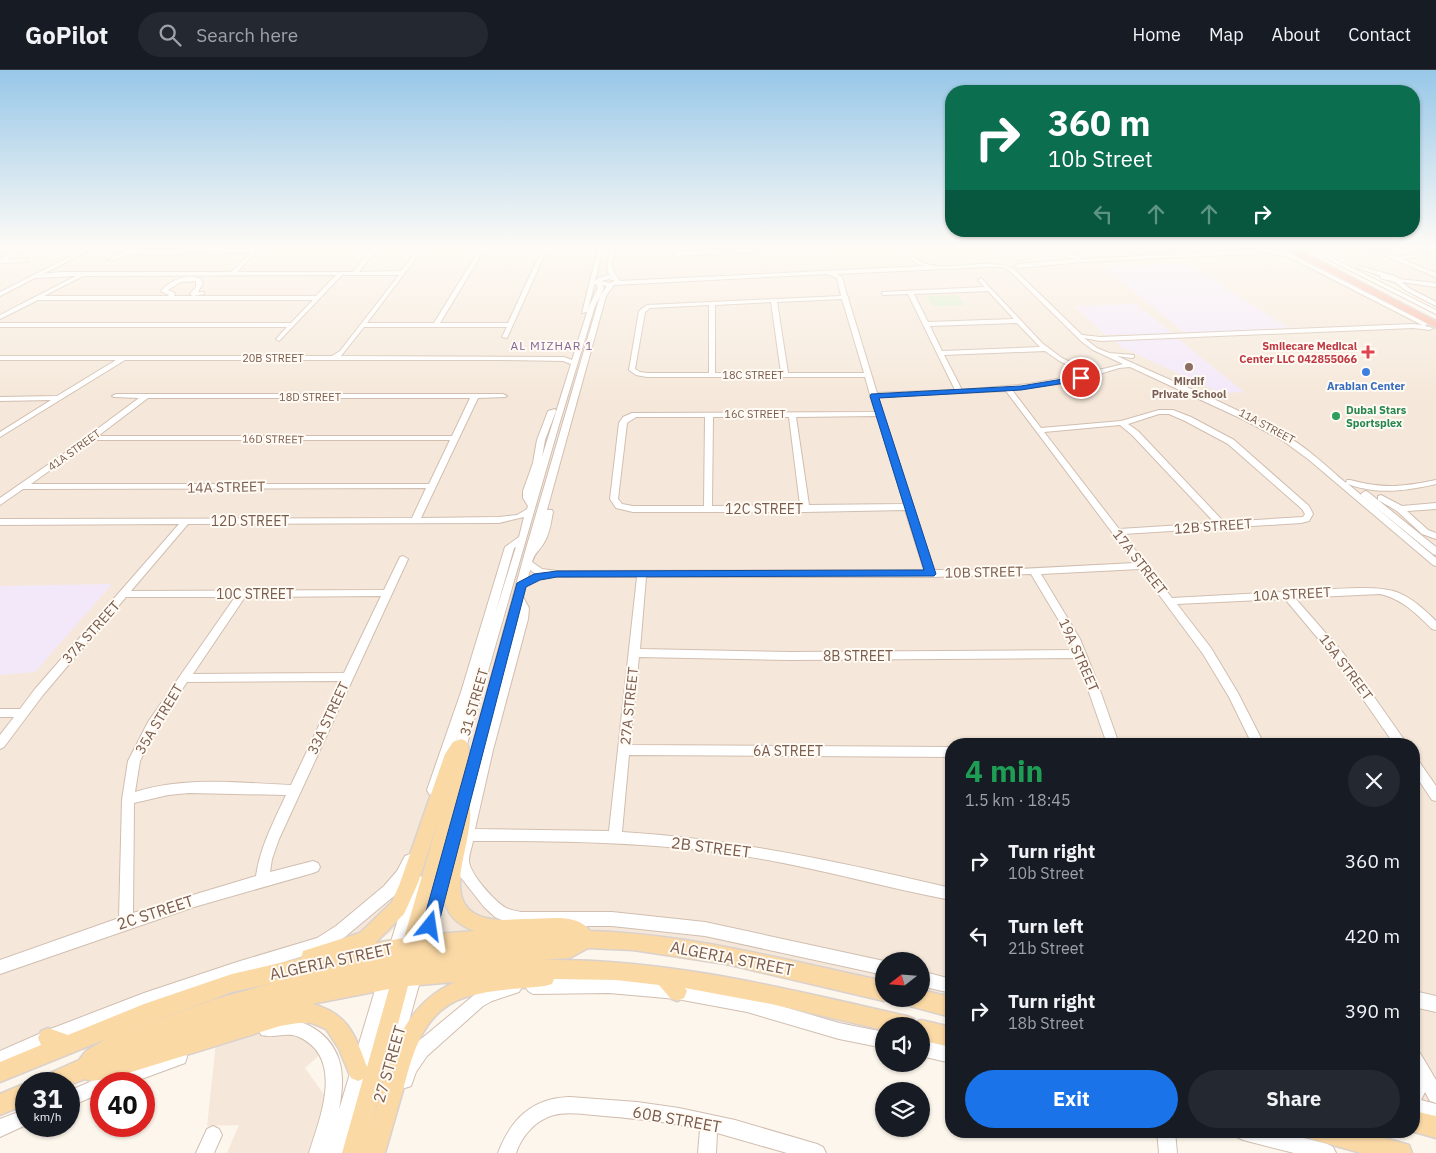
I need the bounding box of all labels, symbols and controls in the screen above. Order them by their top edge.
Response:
search box [138,12,488,57]
text: GoPilot [25,19,108,51]
icon: search [156,21,184,49]
text: Search here [196,23,298,47]
text: Home [1133,23,1181,46]
text: Map [1209,23,1244,46]
text: About [1272,23,1320,46]
text: Contact [1348,23,1411,46]
text: 360 m [1048,100,1151,146]
icon: right [965,105,1030,170]
text: 10b Street [1048,144,1153,173]
icon: left [1089,200,1117,228]
icon: ahead [1142,200,1170,228]
icon: ahead [1195,200,1223,228]
icon: right [1248,200,1276,228]
district label: AL MIZHAR 1 [511,338,593,353]
place label: Smilecare Medical Center LLC 042855066 [1239,339,1358,366]
marker: Smilecare Medical Center LLC 042855066 [1361,345,1375,359]
street label: 20B STREET [242,351,305,365]
pin [1060,357,1102,399]
marker: Mirdif Private School [1183,361,1195,373]
icon: arrive [1067,364,1095,392]
marker: Arabian Center [1360,366,1372,378]
street label: 18C STREET [722,368,784,382]
place label: Mirdif Private School [1152,374,1227,401]
place label: Arabian Center [1327,379,1406,393]
street label: 18D STREET [279,390,342,404]
place label: Dubai Stars Sportsplex [1346,403,1407,430]
street label: 11A STREET [1237,405,1298,447]
street label: 16C STREET [724,407,786,421]
marker: Dubai Stars Sportsplex [1330,410,1342,422]
street label: 41A STREET [45,426,104,474]
street label: 16D STREET [242,431,305,447]
street label: 14A STREET [187,477,265,497]
street label: 12C STREET [725,500,803,518]
street label: 12D STREET [211,512,289,530]
street label: 12B STREET [1173,514,1253,538]
street label: 17A STREET [1109,526,1171,598]
street label: 10B STREET [945,562,1023,582]
street label: 10A STREET [1252,583,1332,605]
street label: 10C STREET [216,585,294,603]
street label: 37A STREET [58,597,124,667]
street label: 19A STREET [1055,616,1103,694]
street label: 15A STREET [1315,630,1377,704]
street label: 8B STREET [823,647,893,665]
street label: 31 STREET [456,666,492,738]
street label: 27A STREET [616,666,642,746]
street label: 33A STREET [303,679,353,757]
street label: 35A STREET [131,681,187,757]
street label: 6A STREET [753,742,823,760]
text: 4 min [965,751,1043,790]
button: close [1348,755,1400,807]
text: 1.5 km · 18:45 [965,790,1071,810]
street label: 2B STREET [670,832,752,862]
text: Turn right [1008,839,1095,863]
icon: right [965,847,993,875]
text: 360 m [1345,849,1400,873]
text: 10b Street [1008,863,1084,883]
street label: 2C STREET [114,890,196,934]
position arrow [403,899,455,951]
text: Turn left [1008,914,1084,938]
icon: left [965,922,993,950]
text: 420 m [1345,924,1400,948]
street label: ALGERIA STREET [669,936,795,980]
street label: ALGERIA STREET [268,938,394,984]
text: 21b Street [1008,938,1084,958]
north arrow [875,952,930,1008]
map controls [875,952,930,1137]
text: Turn right [1008,989,1095,1013]
icon: right [965,997,993,1025]
text: 390 m [1345,999,1400,1023]
text: 18b Street [1008,1013,1084,1033]
button: sound [875,1017,930,1072]
street label: 27 STREET [368,1023,410,1105]
button: Exit [965,1070,1178,1128]
button: Share [1188,1070,1400,1128]
speed limit sign: 40 [90,1072,155,1137]
text: 31 [32,1082,63,1115]
button: layers [875,1082,930,1137]
street label: 60B STREET [631,1101,723,1137]
text: km/h [33,1109,62,1124]

